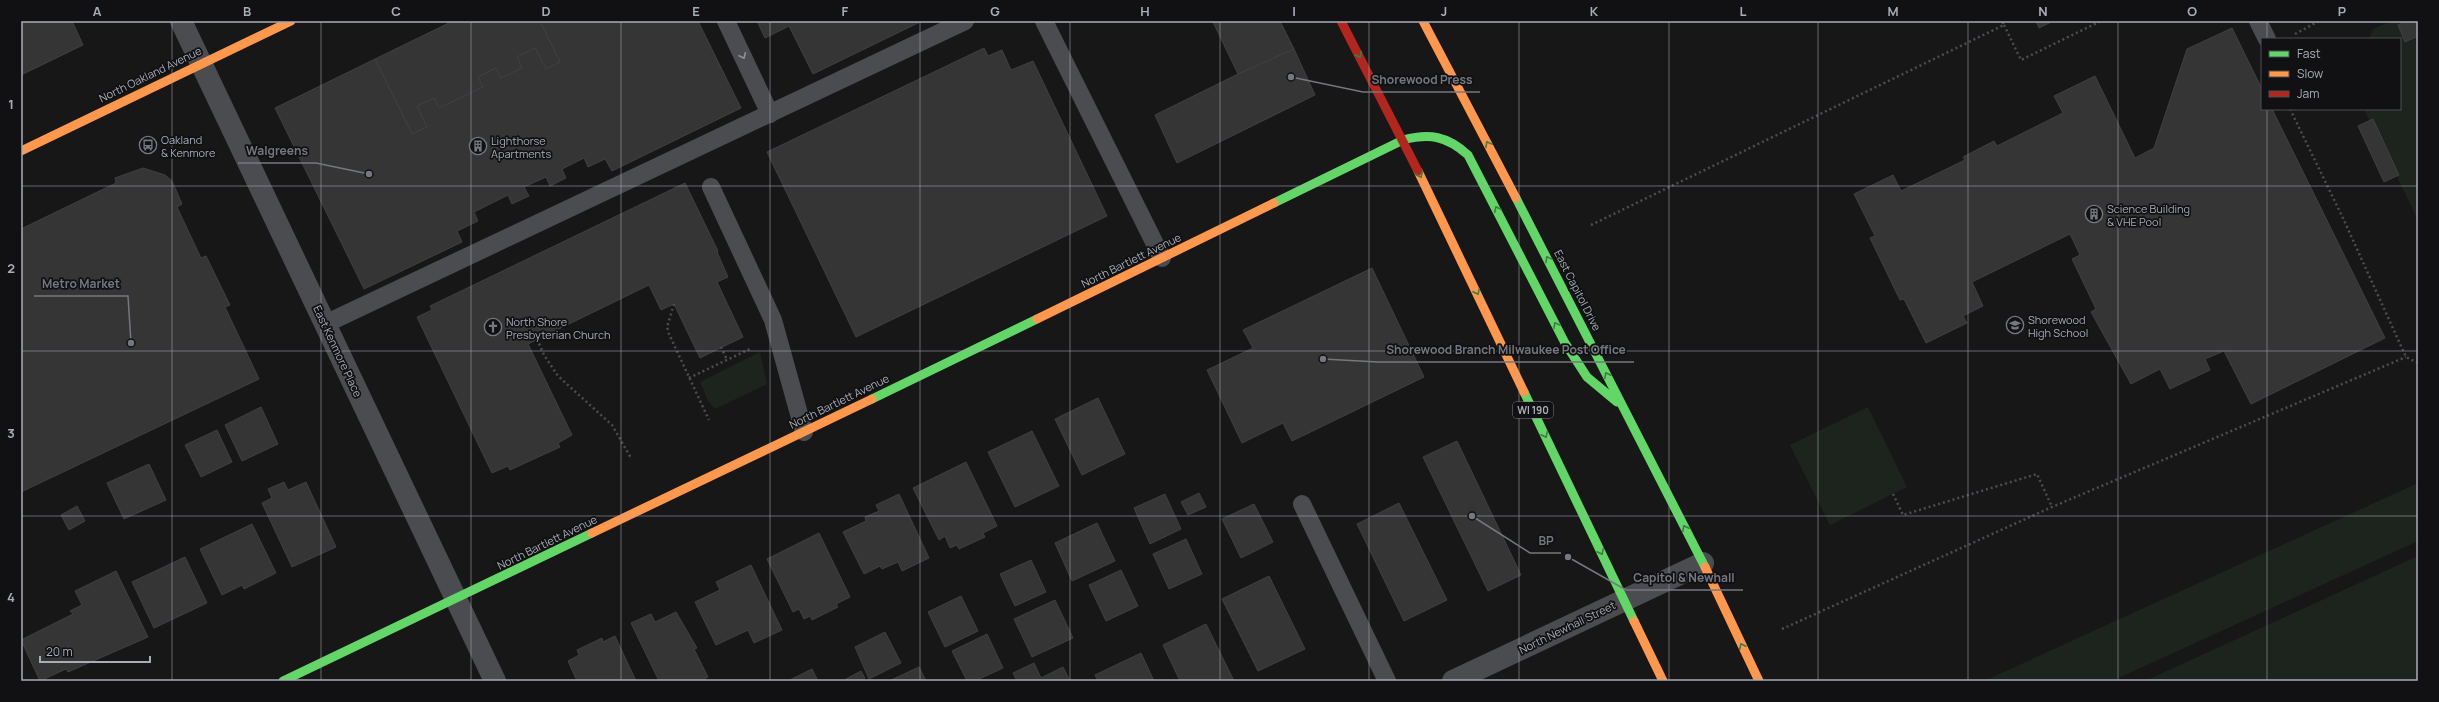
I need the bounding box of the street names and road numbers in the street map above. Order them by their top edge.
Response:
street label: North Oakland Avenue [96,42,204,105]
street label: North Bartlett Avenue [1079,229,1184,291]
street label: East Capitol Drive [1551,247,1605,334]
street label: East Kenmore Place [310,303,366,400]
street label: North Bartlett Avenue [787,370,892,432]
road number: WI 190 [1513,402,1553,418]
street label: North Bartlett Avenue [495,511,600,573]
street label: North Newhall Street [1516,597,1618,657]

